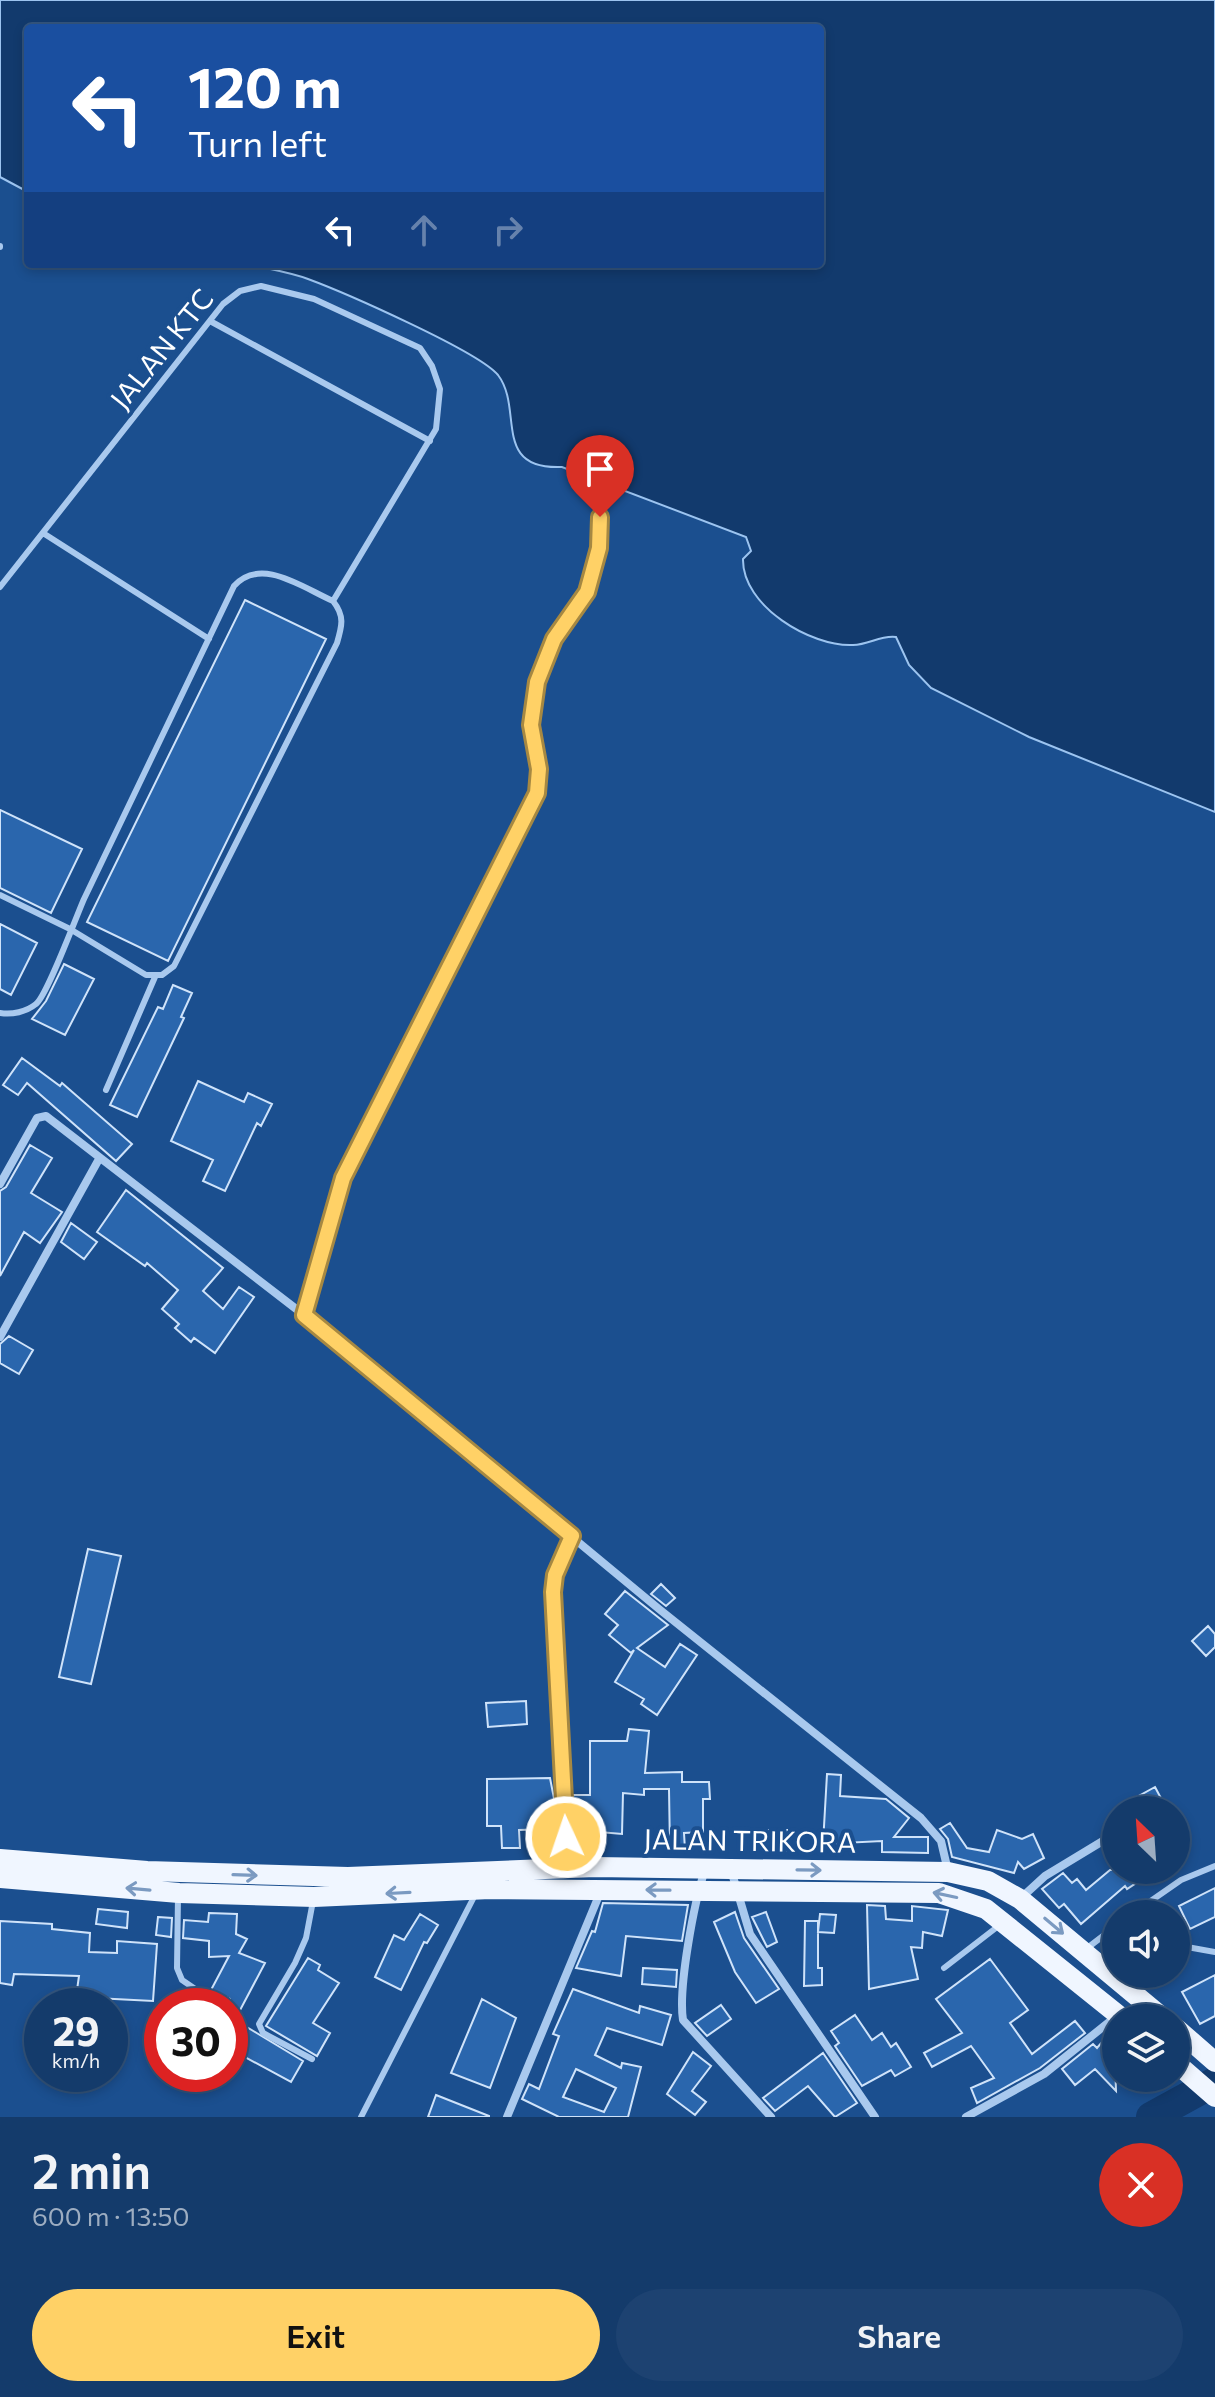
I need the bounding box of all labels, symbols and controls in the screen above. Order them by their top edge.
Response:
text: 120 m [188,51,342,120]
icon: left [56,56,160,160]
text: Turn left [188,120,327,164]
icon: left [318,208,362,252]
icon: ahead [402,208,446,252]
icon: right [486,208,530,252]
street label: JALAN KTC [103,282,220,415]
pin [566,435,634,517]
icon: arrive [578,447,622,491]
position arrow [524,1795,608,1879]
north arrow [1102,1796,1190,1884]
map controls [1102,1796,1190,2092]
street label: JALAN TRIKORA [643,1821,857,1859]
one-way arrow [795,1862,822,1877]
one-way arrow [231,1867,258,1882]
one-way arrow [125,1881,152,1896]
one-way arrow [645,1882,672,1897]
one-way arrow [385,1886,412,1901]
one-way arrow [933,1887,958,1902]
button: sound [1102,1900,1190,1988]
one-way arrow [1043,1917,1063,1935]
speed limit sign: 30 [144,1988,248,2092]
button: layers [1102,2004,1190,2092]
text: 29 [52,2005,100,2054]
text: km/h [52,2048,100,2072]
text: 2 min [32,2140,151,2199]
button: close [1099,2143,1183,2227]
text: 600 m · 13:50 [32,2200,189,2231]
button: Exit [32,2289,600,2381]
button: Share [616,2289,1183,2381]

